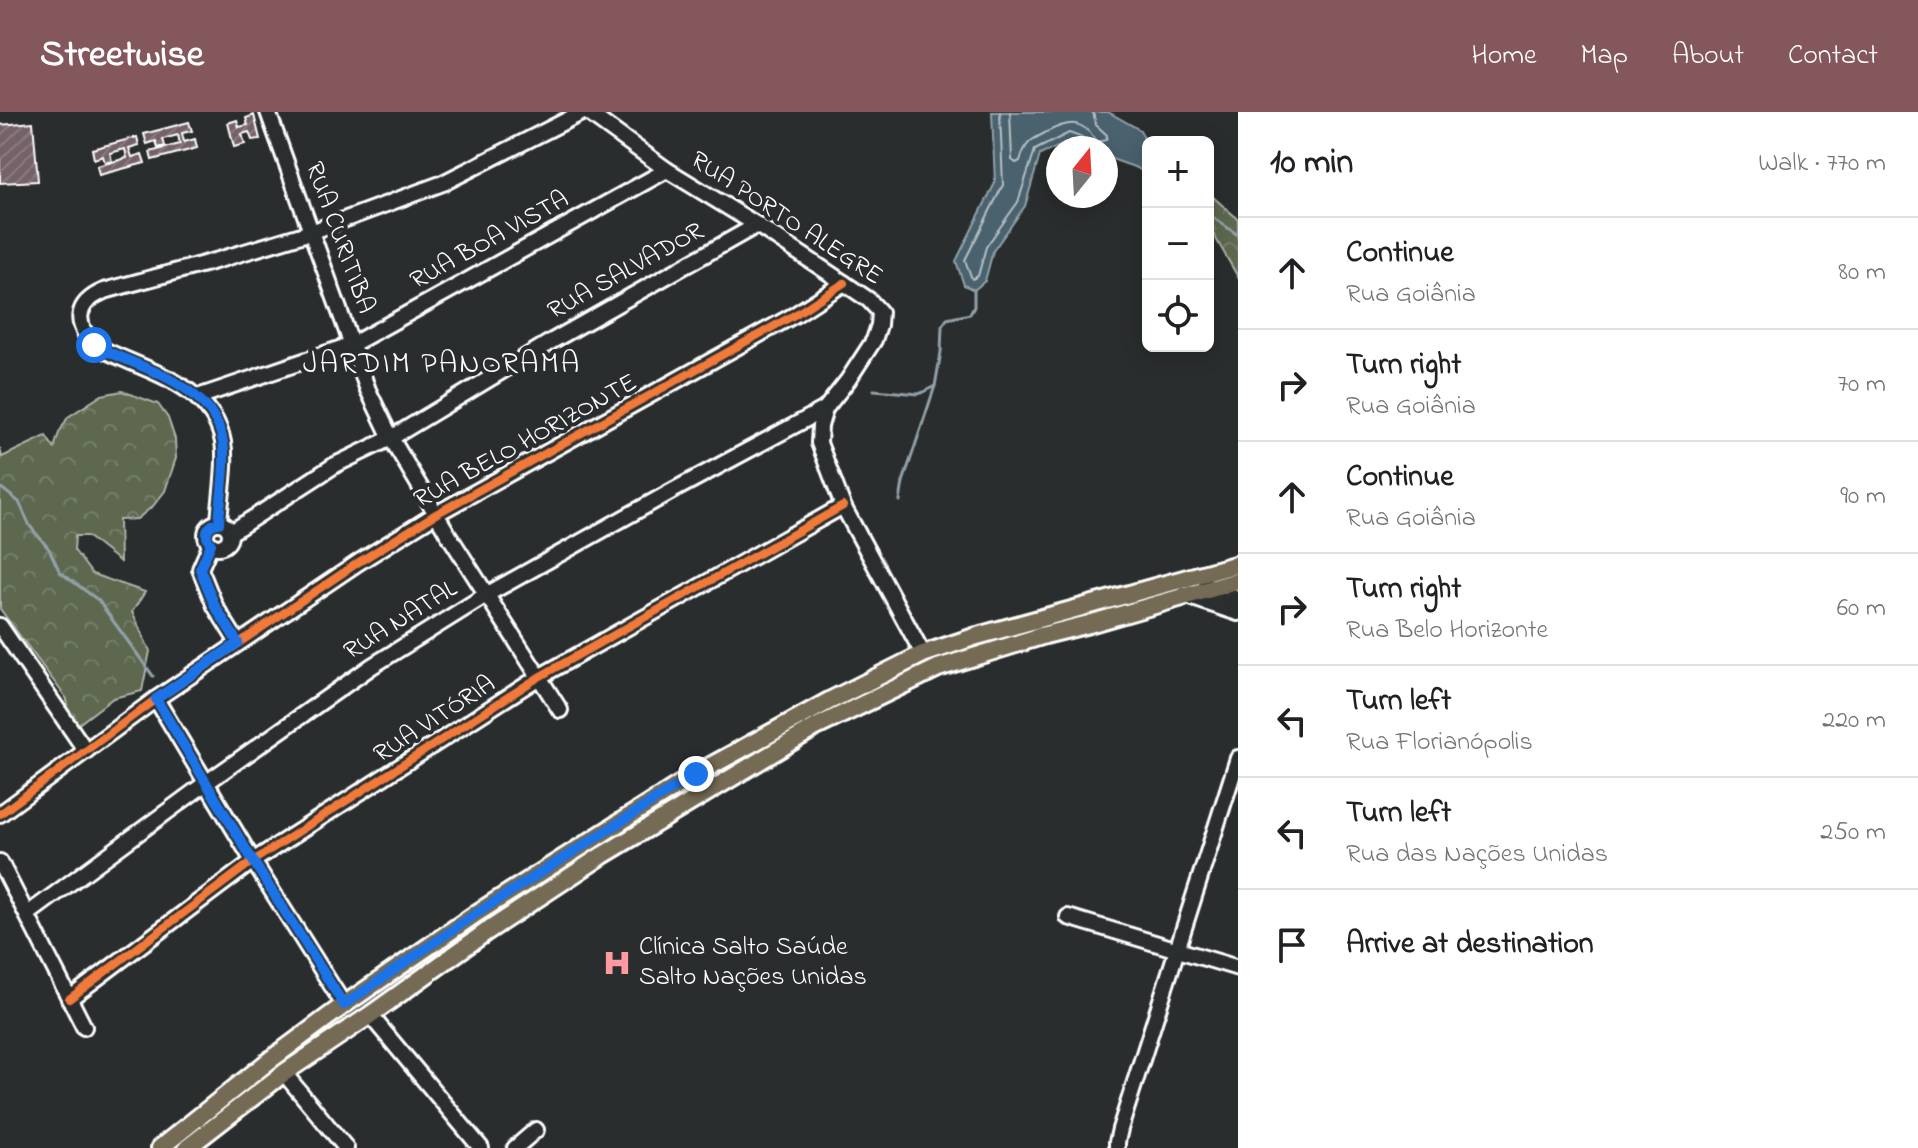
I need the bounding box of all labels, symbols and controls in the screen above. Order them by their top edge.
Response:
text: Streetwise [40,28,204,84]
text: Home [1471,36,1537,77]
text: Map [1581,36,1628,77]
text: About [1672,36,1744,77]
text: Contact [1788,36,1878,77]
north arrow [1046,136,1118,208]
map controls [1142,136,1214,352]
button: + [1142,136,1214,208]
text: 10 min [1270,139,1353,189]
street label: RUA PORTO ALEGRE [682,142,890,296]
text: Walk · 770 m [1758,145,1886,183]
street label: RUA CURITIBA [294,157,384,319]
street label: RUA BOA VISTA [404,182,576,300]
button: − [1142,208,1214,280]
street label: RUA SALVADOR [541,213,711,331]
text: Continue [1346,232,1454,276]
icon: ahead [1270,251,1314,295]
text: 80 m [1838,254,1886,292]
text: Rua Goiânia [1346,276,1476,314]
button: locate [1142,280,1214,352]
route start [76,327,112,363]
district label: JARDIM PANORAMA [303,343,581,387]
text: Turn right [1346,344,1461,388]
icon: right [1270,363,1314,407]
street label: RUA BELO HORIZONTE [407,365,645,519]
text: 70 m [1837,366,1886,404]
text: Rua Goiânia [1346,388,1476,426]
text: Continue [1346,456,1454,500]
icon: ahead [1270,475,1314,519]
text: 90 m [1840,478,1886,516]
text: Rua Goiânia [1346,500,1476,538]
text: Turn right [1346,568,1461,612]
street label: RUA NATAL [337,571,465,671]
icon: right [1270,587,1314,631]
text: 60 m [1837,590,1886,628]
text: Rua Belo Horizonte [1346,612,1548,650]
street label: RUA VITÓRIA [367,666,503,774]
text: Turn left [1346,680,1451,724]
icon: left [1270,699,1314,743]
text: 220 m [1822,702,1886,740]
text: Rua Florianópolis [1346,724,1533,762]
route end [678,756,714,792]
text: Turn left [1346,792,1451,836]
icon: left [1270,811,1314,855]
text: 250 m [1820,814,1886,852]
text: Rua das Nações Unidas [1346,836,1608,874]
icon: arrive [1270,923,1314,967]
text: Arrive at destination [1346,923,1594,967]
place label: Clínica Salto Saúde Salto Nações Unidas [639,929,867,997]
hospital icon: Clínica Salto Saúde Salto Nações Unidas [602,948,632,978]

